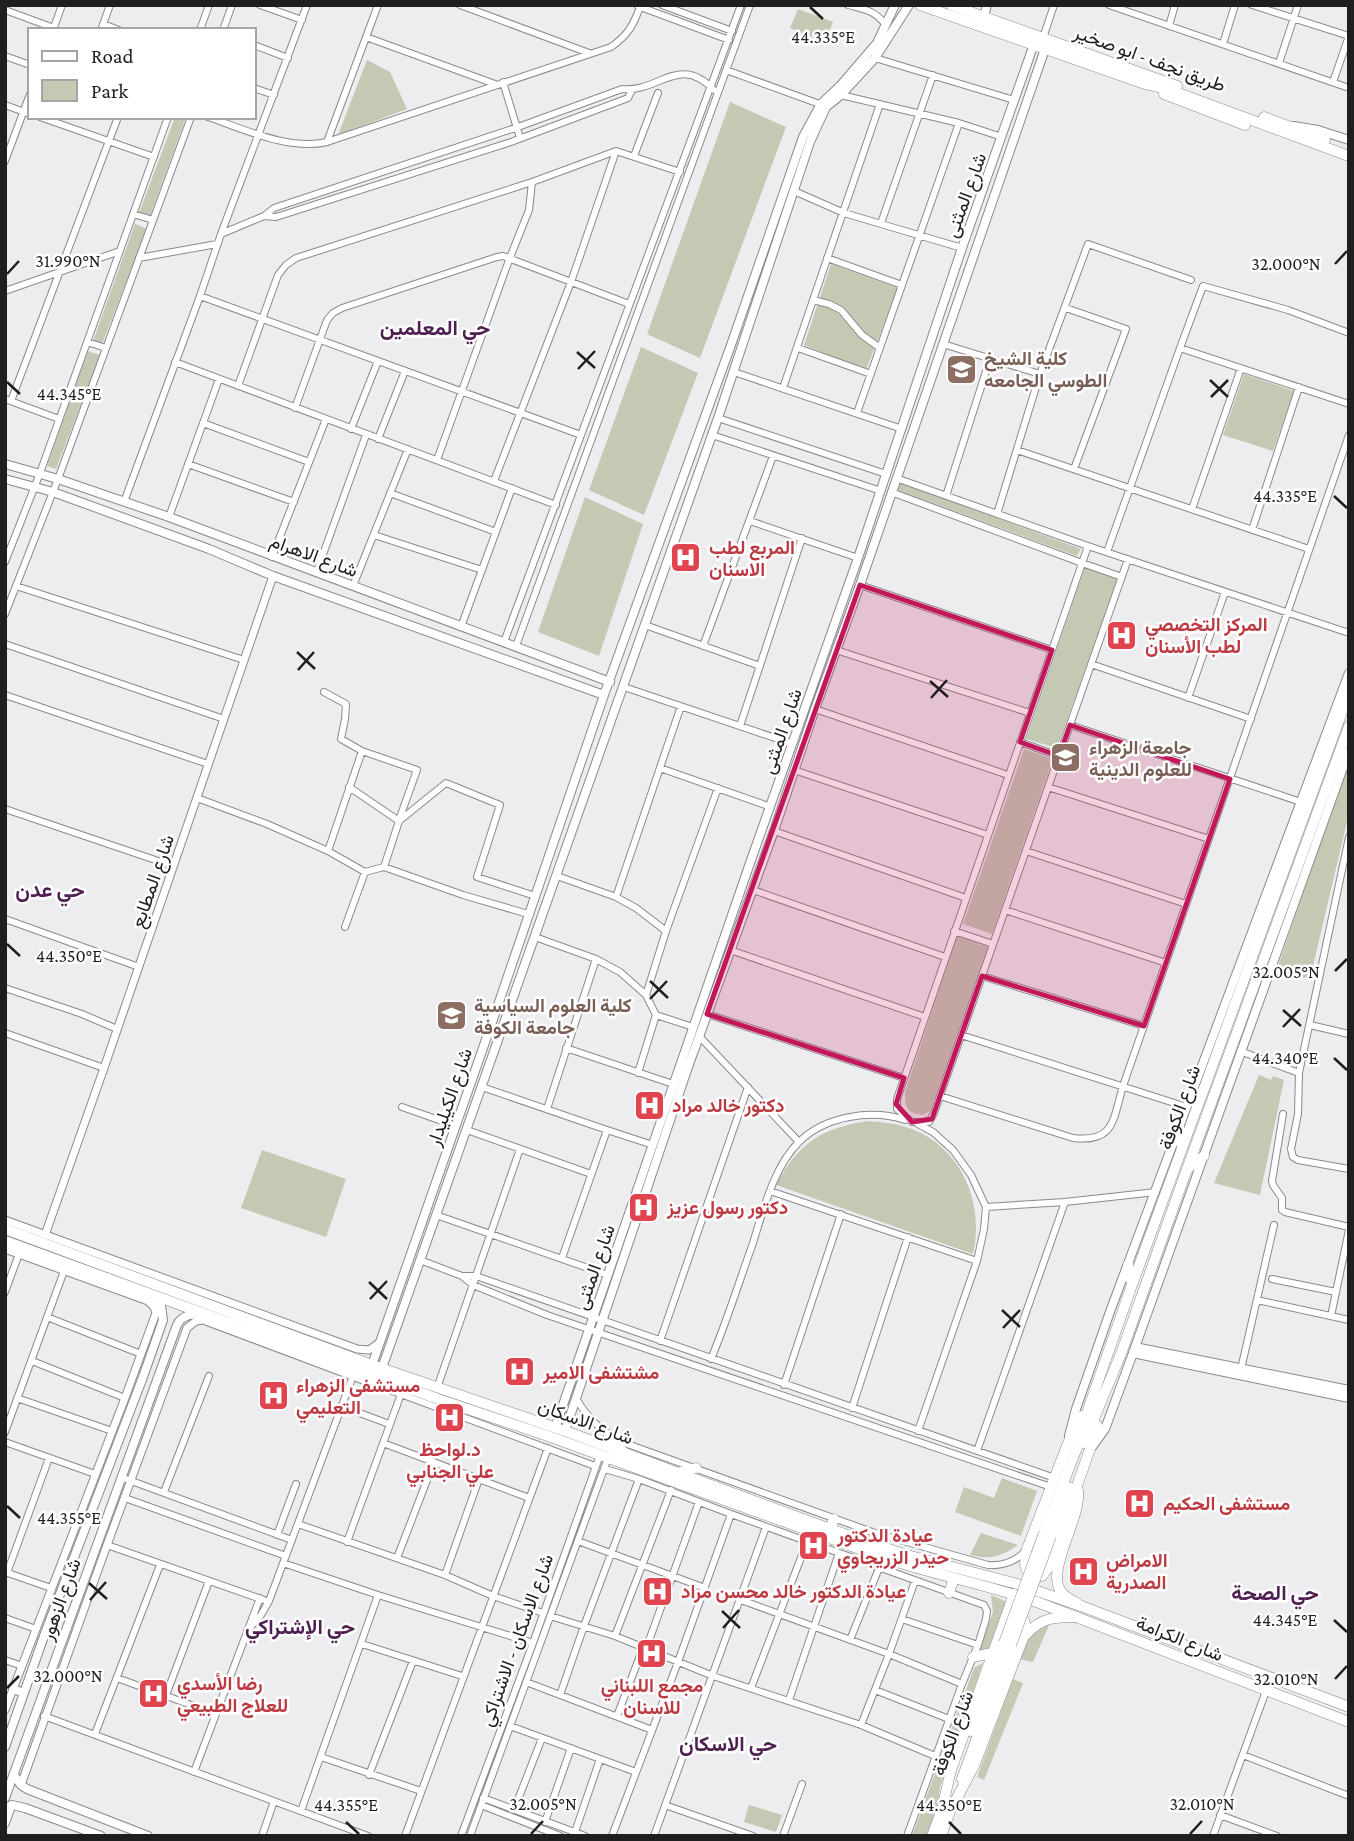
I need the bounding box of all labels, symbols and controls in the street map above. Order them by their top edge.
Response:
street label: طريق نجف - ابو صخير [1070,21,1228,97]
text: 44.335°E [791,27,855,47]
legend [28,28,256,119]
text: Road [91,44,134,68]
text: Park [91,79,128,103]
street label: شارع المثنى [940,150,992,241]
text: 31.990°N [35,251,101,271]
text: 32.000°N [1251,254,1321,274]
district label: حي المعلمین [380,316,490,345]
place label: كلية الشيخ الطوسي الجامعه [984,348,1108,397]
school or university icon: كلية الشيخ الطوسي الجامعه [944,352,978,386]
text: 44.345°E [37,384,102,404]
text: 44.335°E [1253,486,1317,506]
street label: شارع الاهرام [266,530,361,583]
place label: المربع لطب الاسنان [709,537,795,580]
hospital icon: المربع لطب الاسنان [669,541,703,575]
place label: المركز التخصصي لطب الأسنان [1145,614,1268,658]
hospital icon: المركز التخصصي لطب الأسنان [1105,618,1139,652]
street label: شارع المثنى [757,686,808,777]
place label: جامعة الزهراء للعلوم الدينية [1089,737,1192,782]
school or university icon: جامعة الزهراء للعلوم الدينية [1049,741,1083,775]
street label: شارع المطابع [127,832,181,932]
district label: حي عدن [15,878,85,907]
text: 44.350°E [36,946,102,966]
text: 32.005°N [1252,962,1320,982]
place label: كلية العلوم السياسية جامعة الكوفة [474,995,632,1040]
school or university icon: كلية العلوم السياسية جامعة الكوفة [434,999,468,1033]
street label: شارع الكيليدار [423,1045,478,1150]
text: 44.340°E [1252,1048,1318,1068]
street label: شارع الكوفة [1154,1062,1206,1153]
hospital icon: دكتور خالد مراد [632,1088,666,1122]
place label: دكتور خالد مراد [672,1095,785,1118]
hospital icon: دكتور رسول عزيز [627,1190,661,1224]
place label: دكتور رسول عزيز [666,1197,788,1220]
street label: شارع المثنى [570,1222,621,1313]
hospital icon: مشتشفى الامير [503,1355,537,1389]
place label: مشتشفى الامير [542,1362,659,1385]
place label: مستشفى الزهراء التعليمي [296,1375,420,1424]
hospital icon: مستشفى الزهراء التعليمي [256,1379,290,1413]
street label: شارع الاسكان [535,1395,636,1450]
hospital icon: د.لواحظ علي الجنابي [433,1401,467,1435]
place label: د.لواحظ علي الجنابي [406,1439,494,1488]
hospital icon: مستشفى الحكيم [1123,1486,1157,1520]
place label: مستشفى الحكيم [1163,1493,1290,1516]
text: 44.355°E [37,1508,101,1528]
place label: عيادة الدكتور حيدر الزريجاوي [836,1525,949,1574]
hospital icon: عيادة الدكتور حيدر الزريجاوي [797,1529,831,1563]
place label: الامراض الصدرية [1106,1550,1168,1595]
street label: شارع الاسكان - الاشتراكي [476,1551,562,1731]
hospital icon: الامراض الصدرية [1066,1554,1100,1588]
street label: شارع الزهور [36,1555,87,1645]
hospital icon: عيادة الدكتور خالد محسن مراد [641,1574,675,1608]
place label: عيادة الدكتور خالد محسن مراد [681,1581,906,1604]
district label: حي الصحة [1231,1581,1319,1610]
text: 44.345°E [1253,1610,1318,1630]
street label: شارع الكرامة [1133,1612,1226,1667]
district label: حي الإشتراكي [245,1615,355,1644]
hospital icon: مجمع اللبناني للاسنان [635,1637,669,1671]
text: 32.000°N [33,1666,103,1686]
text: 32.010°N [1253,1669,1319,1689]
place label: رضا الأسدي للعلاج الطبيعي [177,1673,288,1722]
place label: مجمع اللبناني للاسنان [601,1675,703,1718]
hospital icon: رضا الأسدي للعلاج الطبيعي [137,1677,171,1711]
street label: شارع الكوفة [927,1688,979,1779]
district label: حي الاسكان [679,1732,777,1761]
text: 32.005°N [509,1794,577,1814]
text: 32.010°N [1169,1794,1235,1814]
text: 44.355°E [314,1795,378,1815]
text: 44.350°E [916,1795,982,1815]

